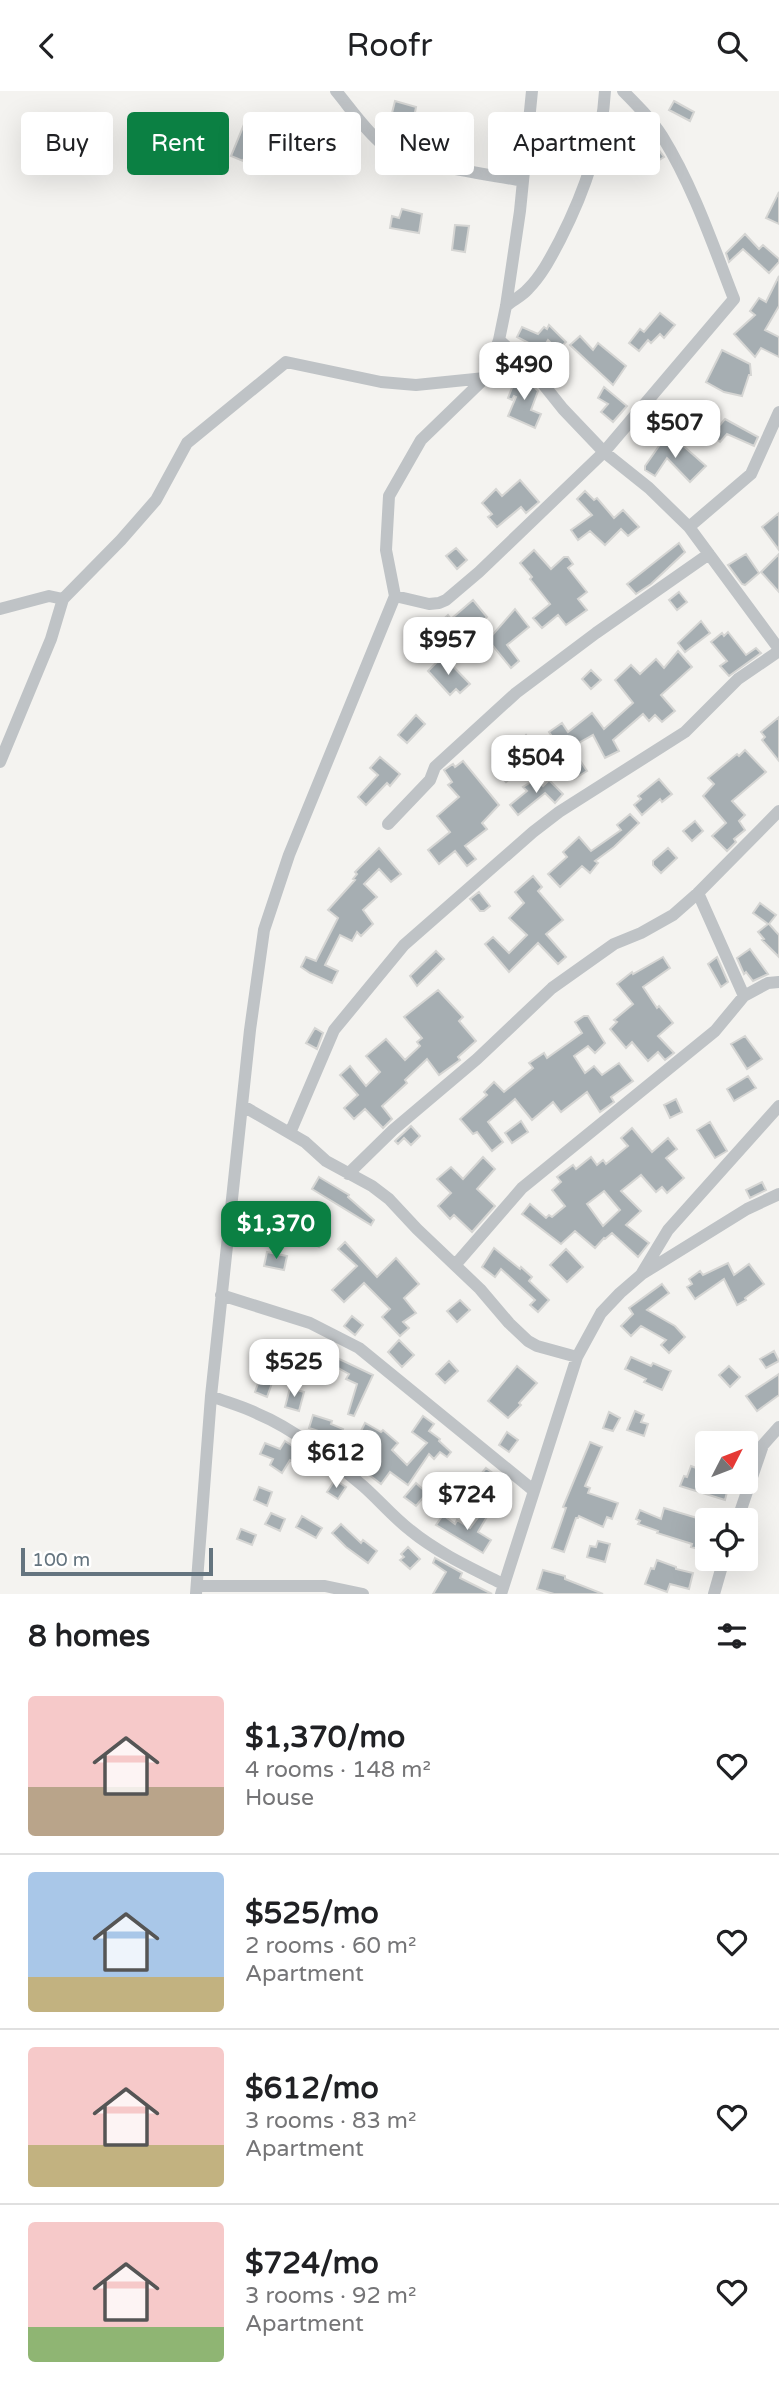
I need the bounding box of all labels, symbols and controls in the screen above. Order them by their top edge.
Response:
icon: back [28,27,66,65]
text: Roofr [346,27,433,65]
icon: search [713,27,751,65]
chip: Buy [21,112,113,175]
chip: Rent [127,112,229,175]
chip: Filters [243,112,361,175]
chip: New [375,112,474,175]
chip: Apartment [488,112,660,175]
pin: $490 [483,343,565,402]
text: $490 [495,351,553,379]
pin: $507 [634,401,716,460]
text: $507 [646,409,704,437]
pin: $957 [407,617,489,677]
text: $957 [419,626,477,654]
pin: $504 [495,735,577,795]
text: $504 [507,744,565,772]
pin: $1,370 [219,1201,333,1261]
text: $1,370 [237,1210,315,1238]
pin: $525 [253,1339,335,1399]
text: $525 [265,1348,323,1376]
pin: $612 [295,1431,377,1490]
north arrow [695,1431,758,1495]
map controls [695,1431,758,1571]
text: $612 [307,1439,365,1467]
pin: $724 [426,1473,508,1532]
text: $724 [438,1481,496,1509]
button: locate [695,1508,758,1571]
scale bar [21,1545,214,1577]
text: 100 m [32,1549,90,1571]
icon: filters [713,1617,751,1655]
text: 8 homes [28,1618,150,1655]
text: $1,370/mo [245,1719,405,1756]
icon: home [84,1724,168,1808]
icon: heart [713,1747,751,1785]
text: 4 rooms · 148 m² [245,1756,431,1784]
text: House [245,1784,314,1812]
text: $525/mo [245,1895,379,1932]
icon: home [84,1900,168,1984]
icon: heart [713,1923,751,1961]
text: 2 rooms · 60 m² [245,1932,416,1960]
text: Apartment [245,1960,364,1988]
text: $612/mo [245,2070,379,2107]
icon: home [84,2075,168,2159]
icon: heart [713,2098,751,2136]
text: 3 rooms · 83 m² [245,2107,416,2135]
text: Apartment [245,2135,364,2163]
text: $724/mo [245,2245,379,2282]
icon: home [84,2250,168,2334]
icon: heart [713,2273,751,2311]
text: 3 rooms · 92 m² [245,2282,416,2310]
text: Apartment [245,2310,364,2338]

